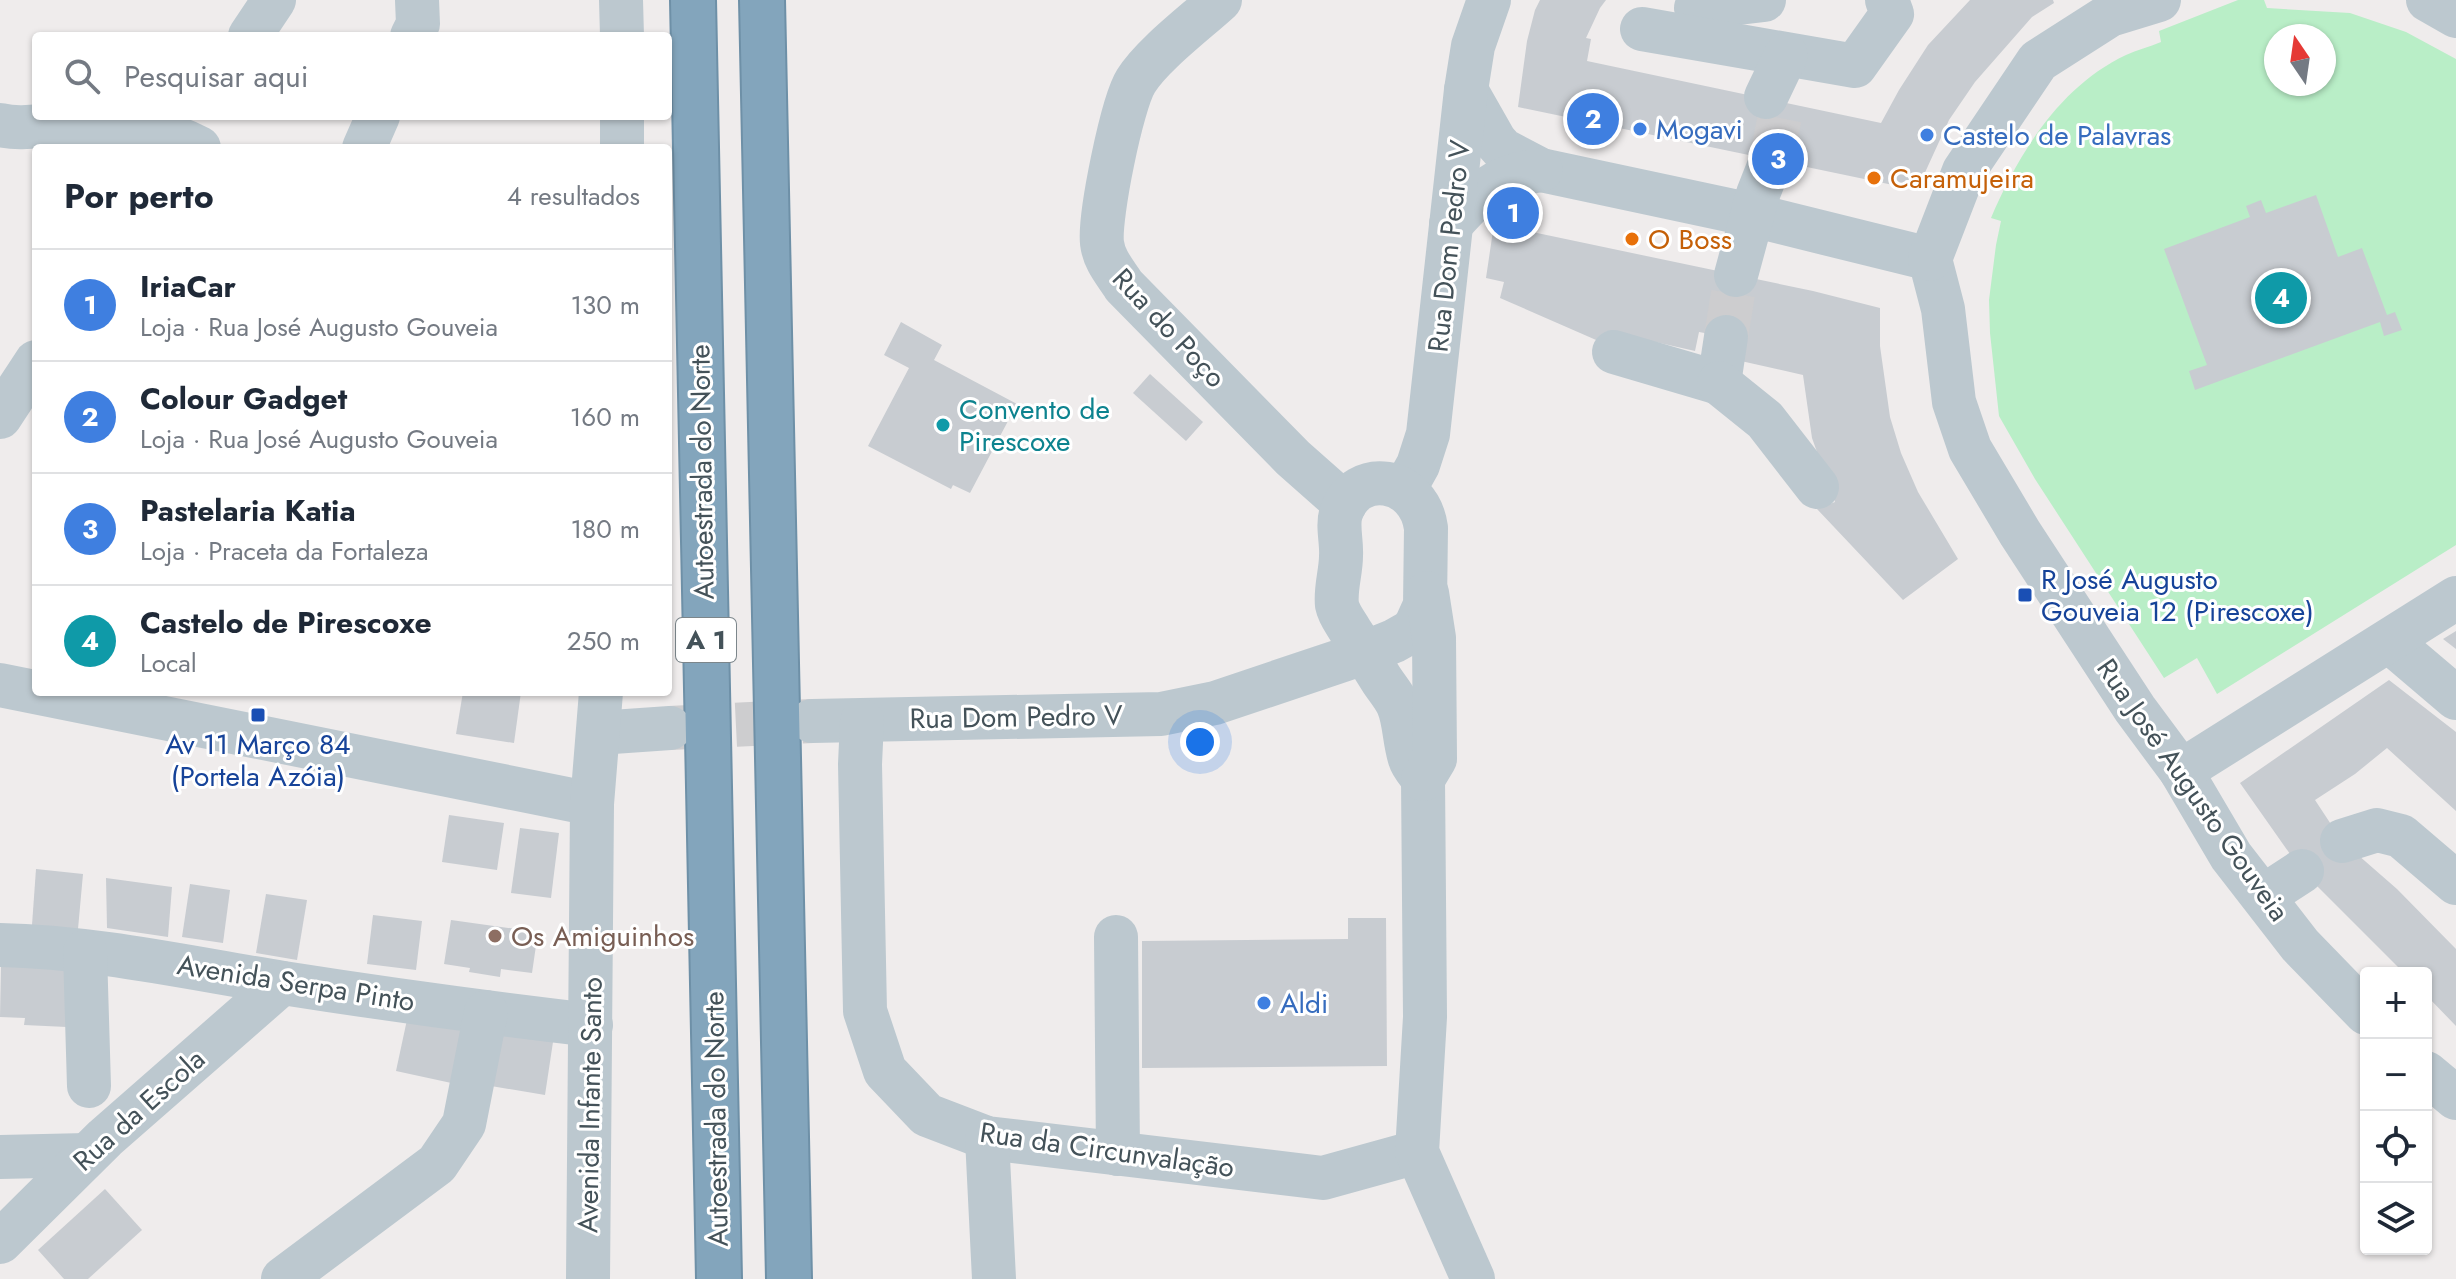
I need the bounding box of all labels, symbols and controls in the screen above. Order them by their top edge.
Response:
north arrow [2264,24,2336,96]
search box [32,32,672,120]
icon: search [60,54,104,98]
text: Pesquisar aqui [124,55,309,98]
pin: 2 [1567,89,1619,149]
place label: Mogavi [1656,109,1743,150]
place label: Castelo de Palavras [1943,115,2171,156]
marker: Mogavi [1631,120,1649,138]
marker: Castelo de Palavras [1918,126,1936,144]
pin: 3 [1752,129,1804,189]
street label: Rua Dom Pedro V [1417,137,1481,354]
place label: Caramujeira [1890,158,2034,199]
marker: Caramujeira [1865,169,1883,187]
text: Por perto [64,172,214,221]
text: 4 resultados [507,177,640,215]
pin: 1 [1487,183,1539,243]
place label: O Boss [1648,219,1732,260]
marker: O Boss [1623,230,1641,248]
street label: Rua do Poço [1103,259,1235,397]
text: IriaCar [140,265,236,308]
pin: 4 [2255,268,2307,328]
text: 1 [83,286,97,324]
text: 130 m [570,286,640,324]
text: Loja · Rua José Augusto Gouveia [140,308,498,346]
street label: Autoestrada do Norte [679,344,725,600]
text: Colour Gadget [140,377,347,420]
place label: Convento de Pirescoxe [959,389,1110,462]
text: 2 [81,398,99,436]
text: 160 m [570,398,640,436]
marker: Convento de Pirescoxe [934,416,952,434]
text: Loja · Rua José Augusto Gouveia [140,420,498,458]
text: Pastelaria Katia [140,489,356,532]
text: 3 [82,510,98,548]
text: 180 m [570,510,640,548]
text: Loja · Praceta da Fortaleza [140,532,428,570]
place label: R José Augusto Gouveia 12 (Pirescoxe) [2041,559,2314,632]
marker: R José Augusto Gouveia 12 (Pirescoxe) [2016,586,2034,604]
text: Castelo de Pirescoxe [140,601,432,644]
road number: A 1 [676,618,736,662]
text: 4 [81,622,99,660]
text: 250 m [567,622,640,660]
text: Local [140,644,197,682]
street label: Rua José Augusto Gouveia [2087,650,2299,930]
street label: Rua Dom Pedro V [909,695,1123,739]
marker: Av 11 Março 84 (Portela Azóia) [249,706,267,724]
your location [1180,722,1220,762]
place label: Av 11 Março 84 (Portela Azóia) [165,724,351,797]
place label: Os Amiguinhos [511,916,694,957]
marker: Os Amiguinhos [486,927,504,945]
street label: Avenida Serpa Pinto [174,944,418,1022]
map controls [2360,967,2432,1255]
button: + [2360,967,2432,1039]
street label: Avenida Infante Santo [567,977,613,1233]
place label: Aldi [1280,983,1328,1024]
street label: Autoestrada do Norte [693,991,739,1247]
marker: Aldi [1255,994,1273,1012]
street label: Rua da Escola [64,1039,214,1181]
button: − [2360,1039,2432,1111]
button: locate [2360,1111,2432,1183]
street label: Rua da Circunvalação [977,1112,1237,1188]
button: layers [2360,1183,2432,1255]

